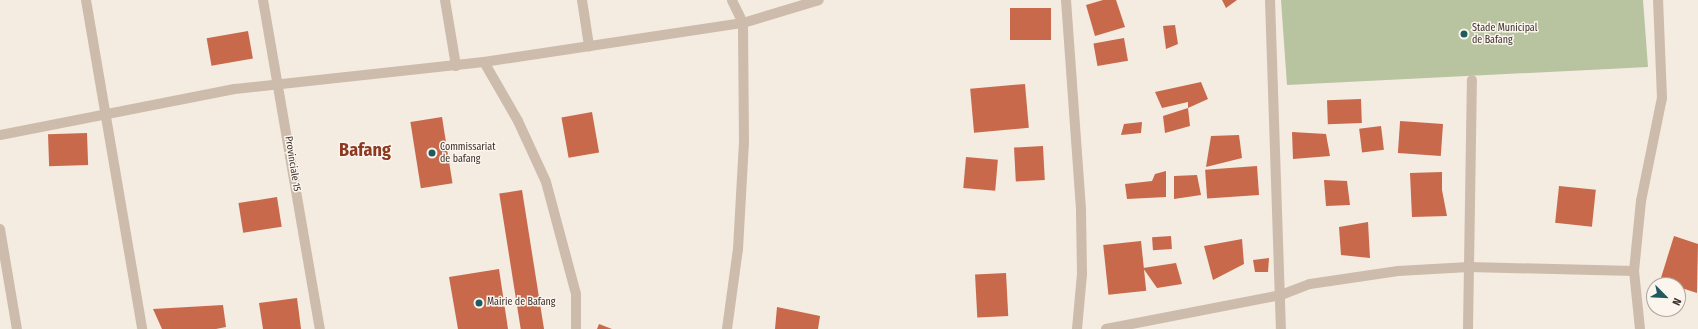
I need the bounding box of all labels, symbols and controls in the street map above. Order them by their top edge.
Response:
place label: Stade Municipal de Bafang [1472,22,1537,46]
marker: Stade Municipal de Bafang [1459,29,1469,39]
street label: Provinciale 15 [282,136,302,192]
district label: Bafang [339,139,391,161]
place label: Commissariat de bafang [440,141,495,164]
marker: Commissariat de bafang [427,148,437,158]
north arrow [1646,277,1686,317]
text: N [1669,296,1684,307]
place label: Mairie de Bafang [487,297,556,309]
marker: Mairie de Bafang [474,298,484,308]

